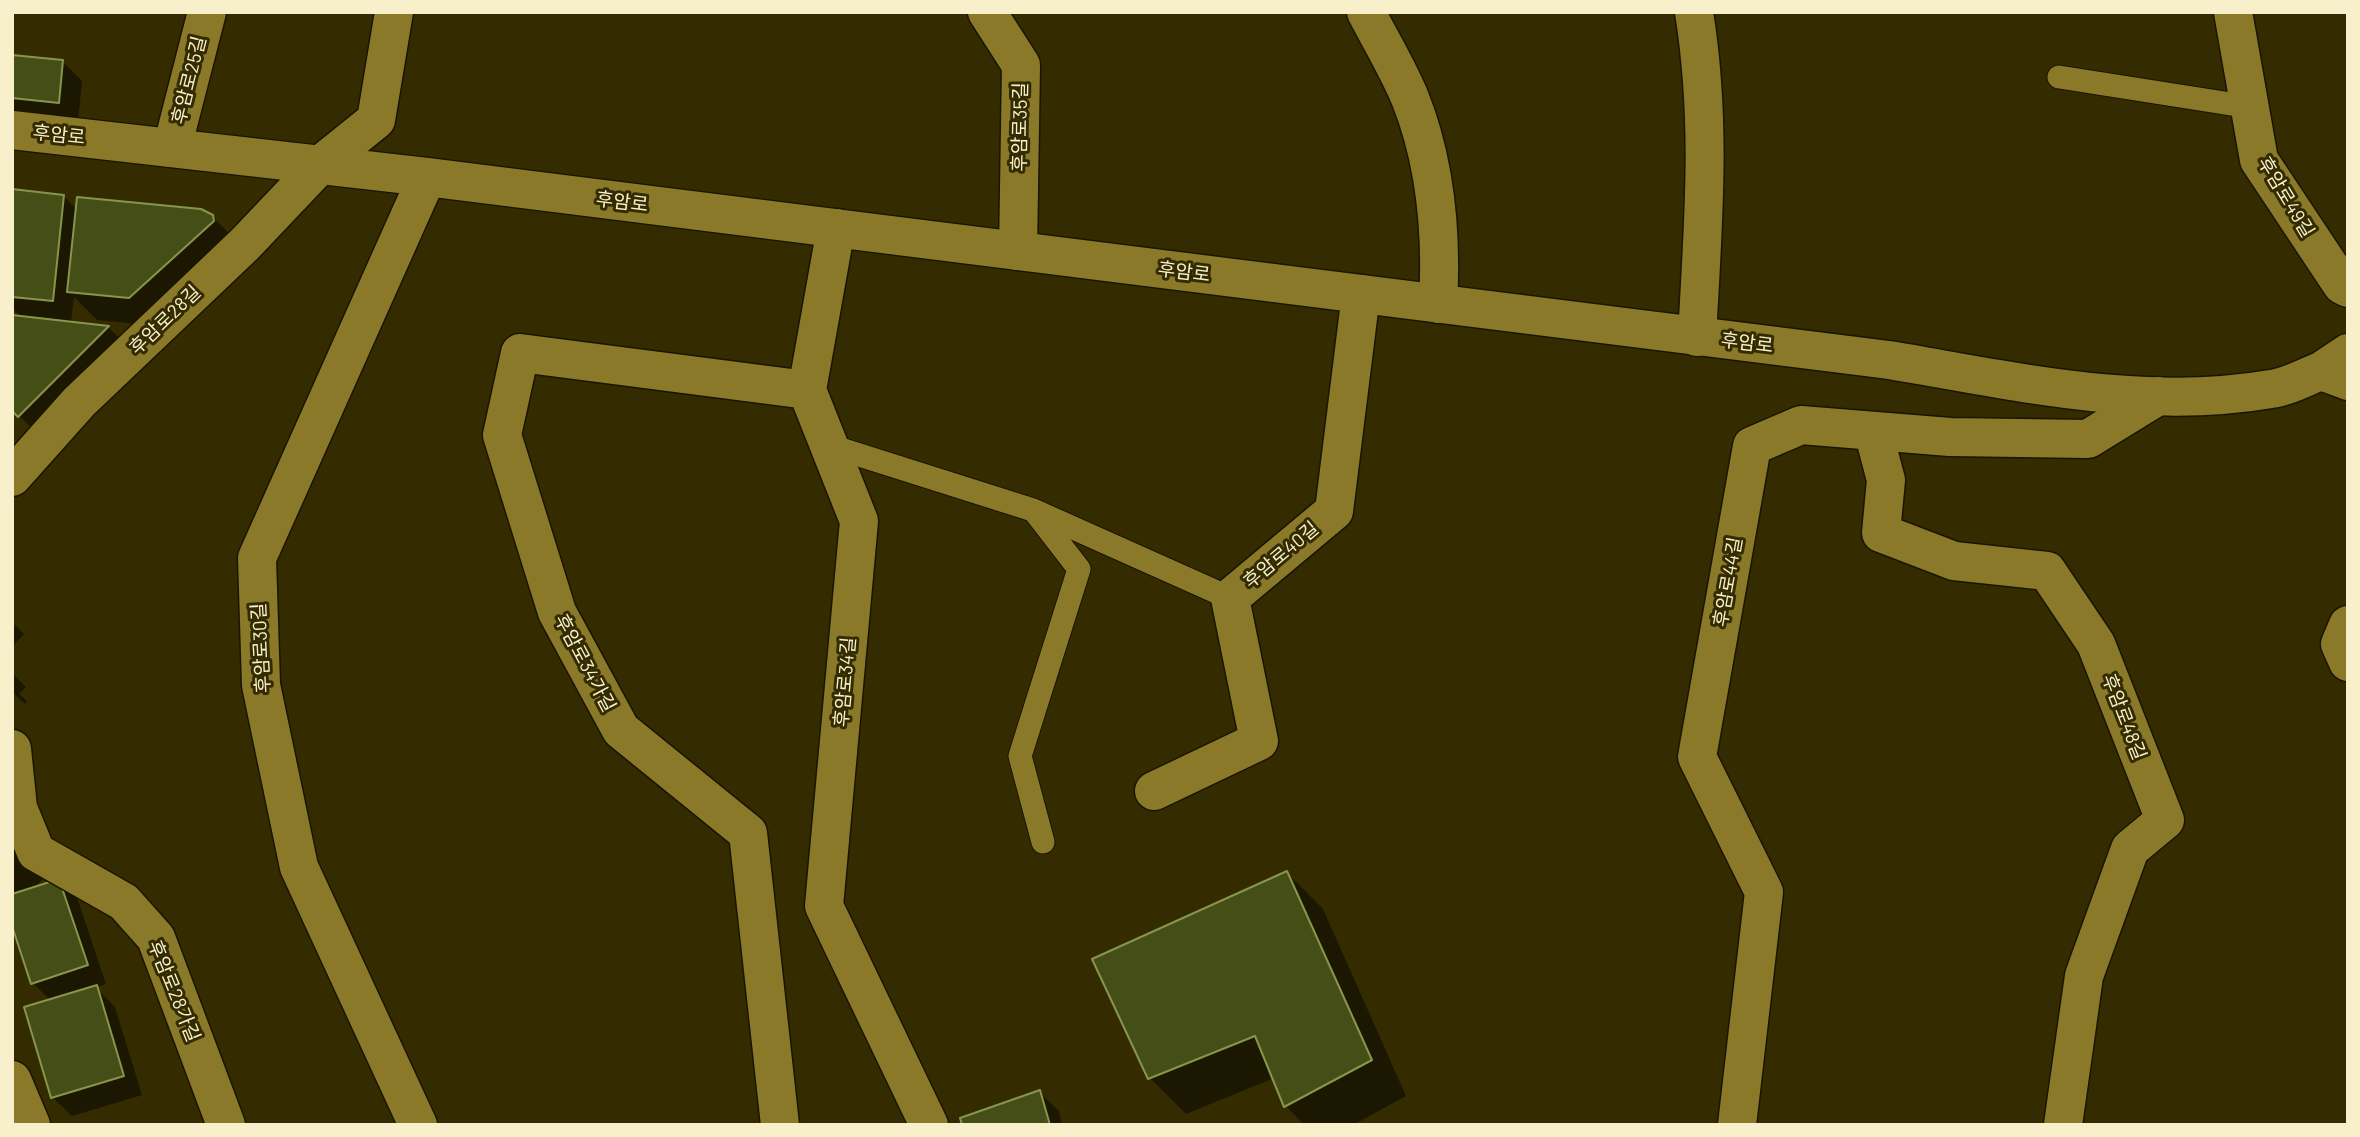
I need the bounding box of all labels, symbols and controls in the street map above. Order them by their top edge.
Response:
street label: 후암로25길 [167,34,211,126]
street label: 후암로35길 [1008,82,1032,172]
street label: 후암로 [32,121,86,149]
street label: 후암로49길 [2253,152,2319,242]
street label: 후암로 [595,187,649,217]
street label: 후암로 [1157,257,1211,287]
street label: 후암로28길 [125,281,205,359]
street label: 후암로 [1720,328,1774,358]
street label: 후암로40길 [1239,517,1323,593]
street label: 후암로44길 [1709,535,1747,629]
street label: 후암로30길 [247,602,275,694]
street label: 후암로34가길 [550,610,620,716]
street label: 후암로34길 [830,636,860,728]
street label: 후암로48길 [2097,671,2151,763]
street label: 후암로28가길 [143,937,205,1045]

